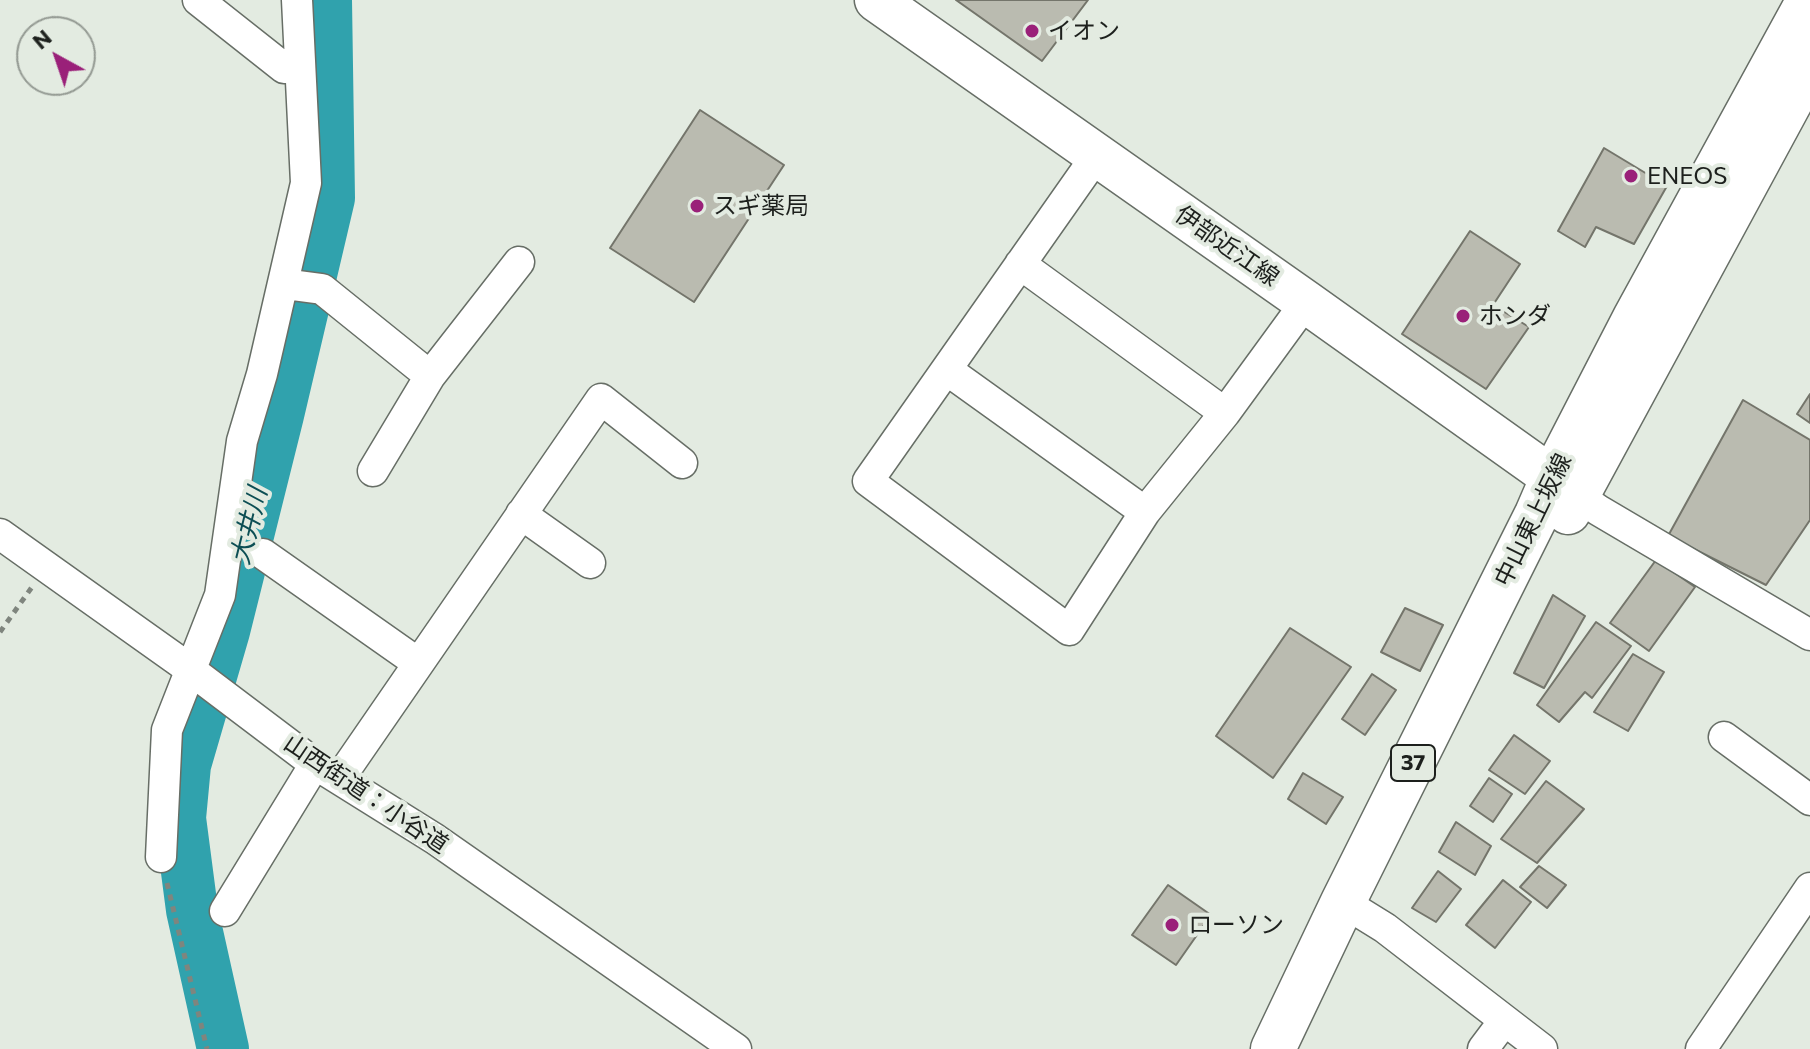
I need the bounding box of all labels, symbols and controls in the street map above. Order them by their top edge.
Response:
north arrow [16,16,96,96]
place label: イオン [1048,17,1120,45]
marker: イオン [1023,22,1041,40]
text: N [27,23,57,54]
place label: ENEOS [1647,162,1727,190]
marker: ENEOS [1622,167,1640,185]
place label: スギ薬局 [713,192,809,220]
marker: スギ薬局 [688,197,706,215]
street label: 伊部近江線 [1170,200,1284,292]
place label: ホンダ [1479,302,1551,330]
marker: ホンダ [1454,307,1472,325]
street label: 中山東上坂線 [1488,449,1578,591]
water label: 大井川 [224,484,274,568]
street label: 山西街道：小谷道 [278,728,454,860]
road number: 37 [1391,745,1435,781]
place label: ローソン [1188,911,1284,939]
marker: ローソン [1163,916,1181,934]

